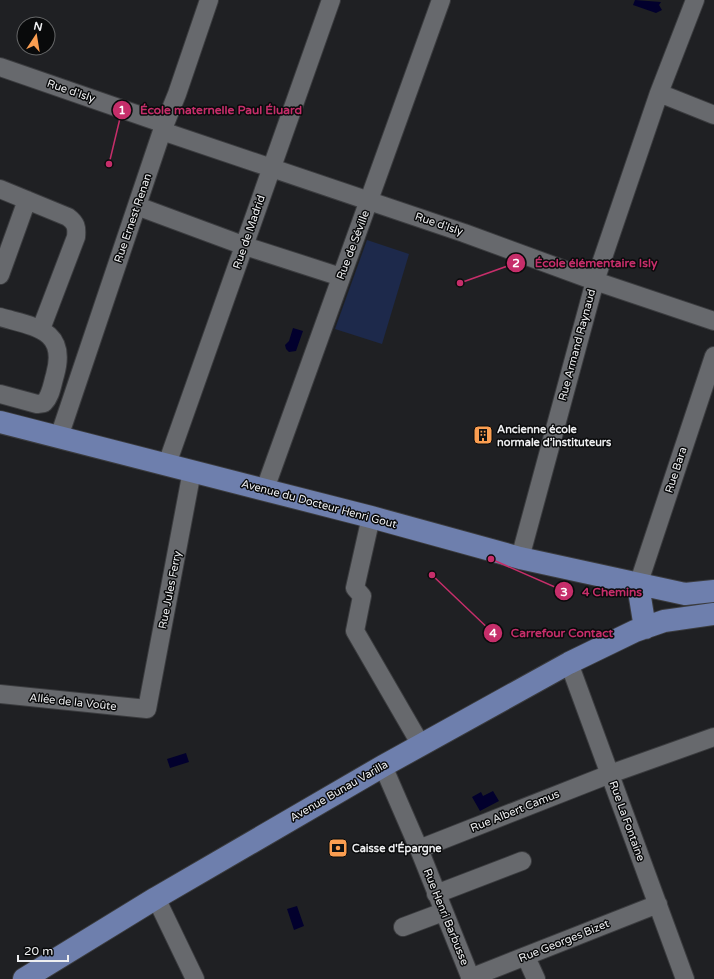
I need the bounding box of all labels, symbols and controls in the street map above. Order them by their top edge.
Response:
north arrow [16,16,56,56]
text: N [32,19,44,34]
street label: Rue d'Isly [45,77,97,105]
callout: École maternelle Paul Éluard [112,98,310,122]
text: 1 [118,103,126,117]
text: École maternelle Paul Éluard [140,103,302,117]
street label: Rue Ernest Renan [112,172,154,264]
street label: Rue de Madrid [230,193,268,271]
street label: Rue de Séville [334,209,372,281]
street label: Rue d'Isly [413,210,465,238]
callout: École élémentaire Isly [506,251,665,275]
text: 2 [512,256,520,270]
text: École élémentaire Isly [535,256,658,271]
street label: Rue Armand Raynaud [556,288,598,402]
place label: Ancienne école normale d’instituteurs [497,423,612,449]
building icon: Ancienne école normale d’instituteurs [472,424,494,446]
street label: Rue Bara [662,445,690,495]
street label: Avenue du Docteur Henri Gout [240,477,398,531]
street label: Rue Jules Ferry [156,550,184,630]
callout: 4 Chemins [554,579,650,603]
text: 3 [560,585,568,599]
text: 4 Chemins [582,585,642,599]
callout: Carrefour Contact [483,621,621,645]
text: 4 [489,626,497,640]
text: Carrefour Contact [511,626,614,640]
street label: Allée de la Voûte [29,691,117,713]
street label: Avenue Bunau Varilla [288,758,390,824]
street label: Rue La Fontaine [606,779,648,863]
street label: Rue Albert Camus [469,787,561,835]
bank icon: Caisse d'Épargne [327,837,349,859]
place label: Caisse d'Épargne [352,841,442,856]
street label: Rue Henri Barbusse [421,867,471,967]
street label: Rue Georges Bizet [517,917,611,965]
scale bar [18,937,68,963]
text: 20 m [24,944,53,958]

